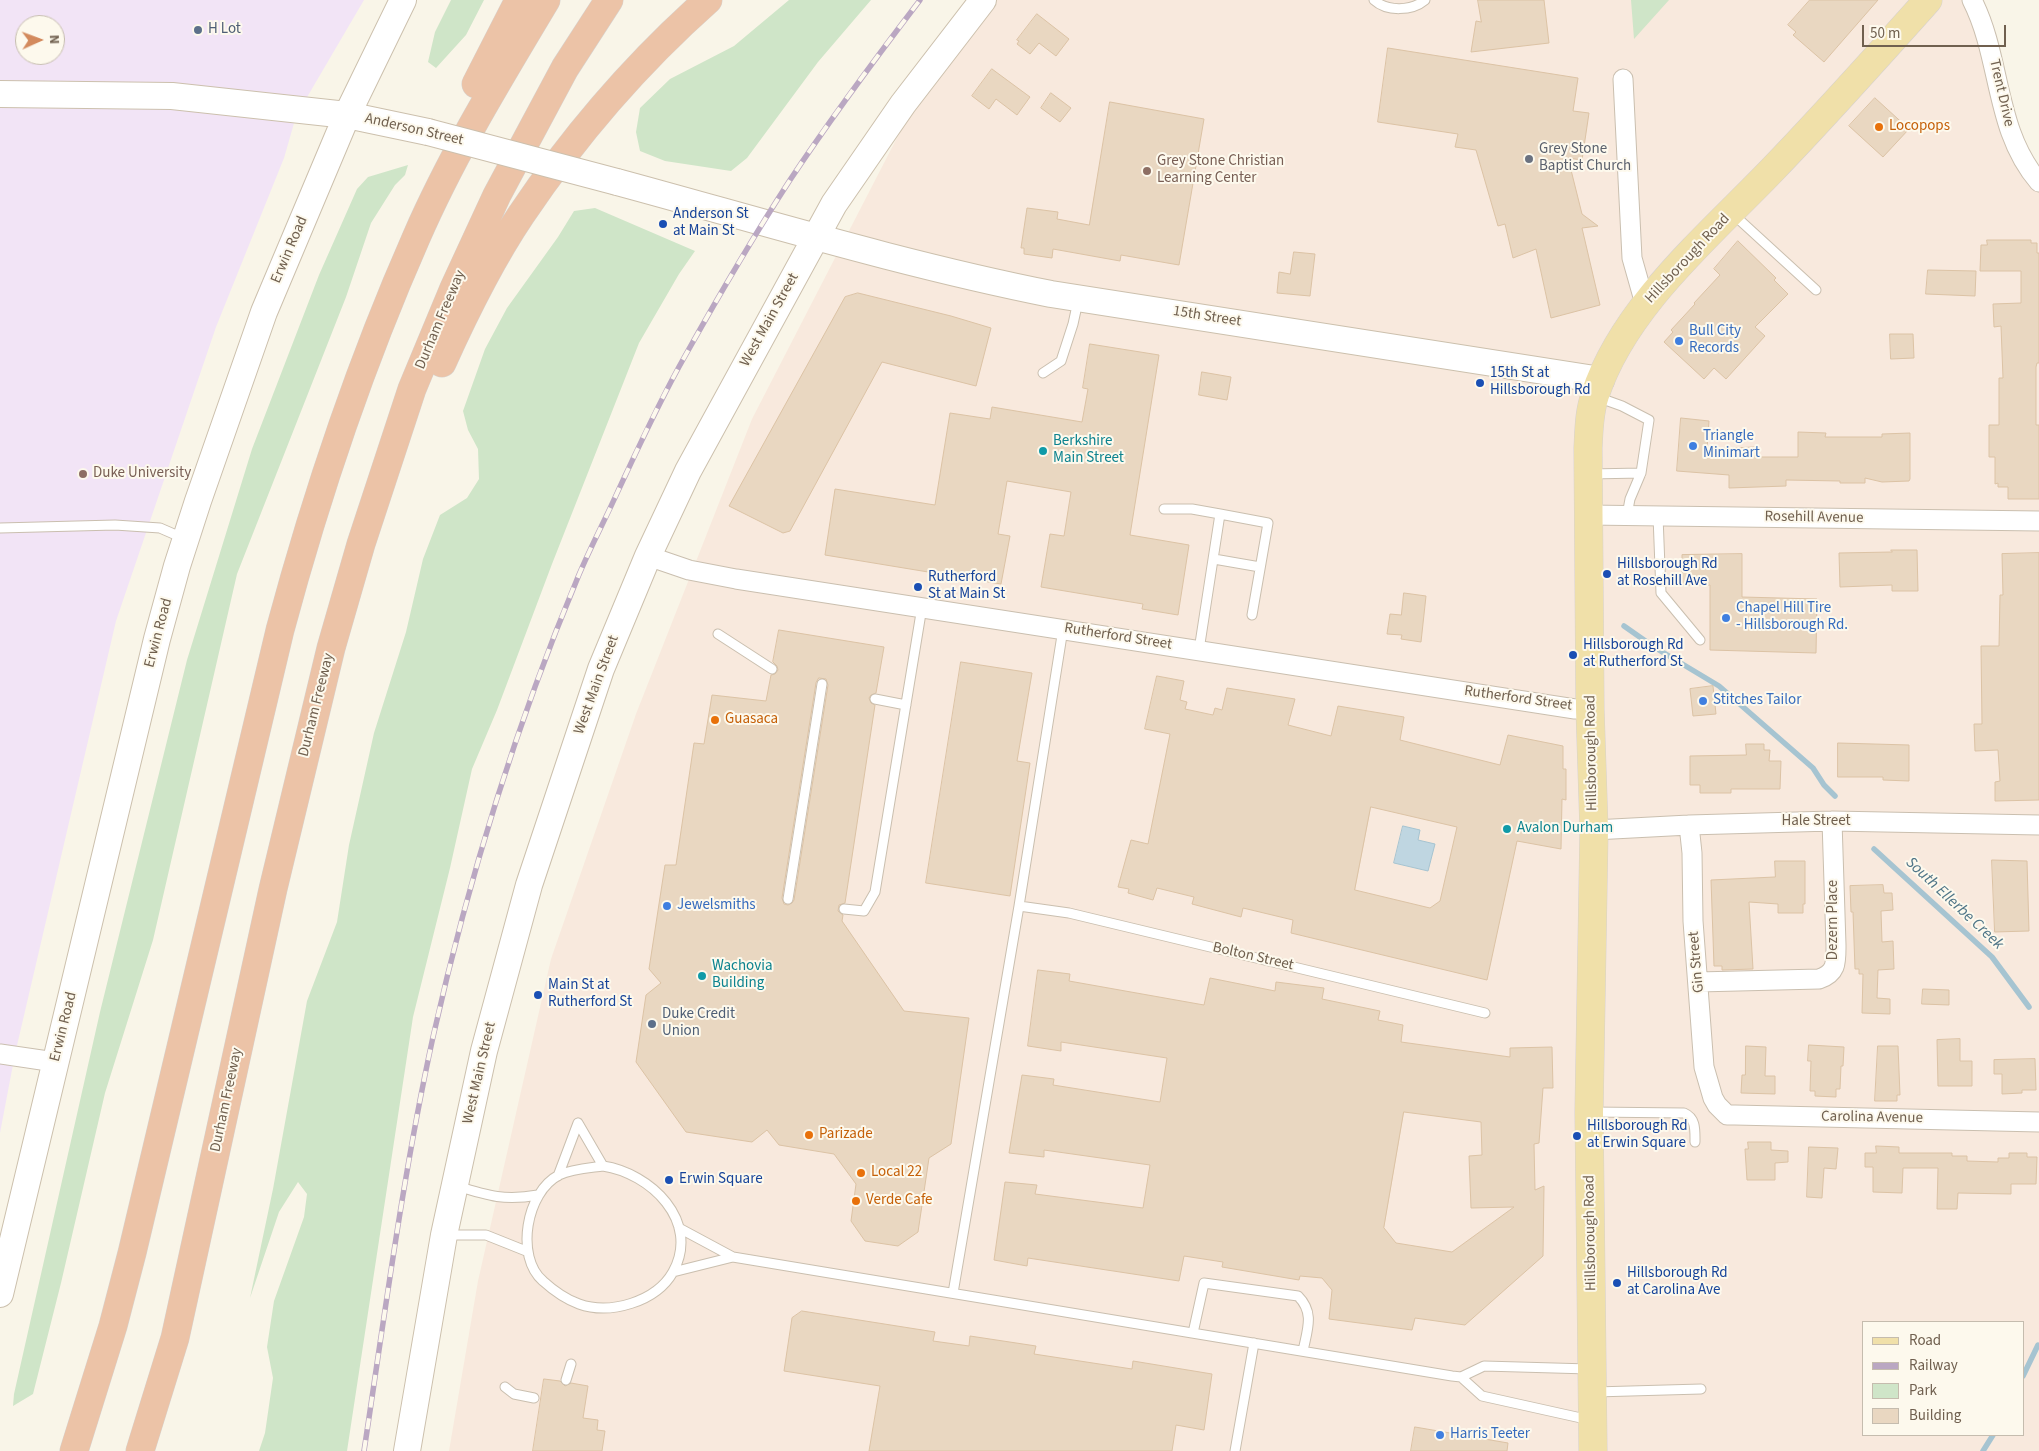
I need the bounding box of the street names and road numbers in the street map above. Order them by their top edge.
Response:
street label: Trent Drive [1985,58,2017,128]
street label: Anderson Street [363,110,465,150]
street label: Hillsborough Road [1642,210,1734,308]
street label: Erwin Road [268,214,312,286]
street label: Durham Freeway [412,268,470,372]
street label: West Main Street [737,270,803,370]
street label: 15th Street [1172,303,1242,331]
street label: Rosehill Avenue [1764,508,1864,528]
street label: Erwin Road [141,596,177,670]
street label: Rutherford Street [1063,620,1173,654]
street label: West Main Street [571,633,623,737]
street label: Durham Freeway [295,651,339,759]
street label: Rutherford Street [1463,683,1573,715]
street label: Hillsborough Road [1582,695,1602,811]
street label: Hale Street [1781,813,1851,831]
street label: Dezern Place [1825,880,1843,960]
street label: Gin Street [1685,930,1709,994]
street label: Bolton Street [1211,939,1295,975]
street label: Erwin Road [47,990,81,1064]
street label: West Main Street [460,1020,500,1126]
street label: Durham Freeway [207,1046,247,1154]
street label: Carolina Avenue [1821,1108,1923,1128]
street label: Hillsborough Road [1581,1175,1601,1291]

